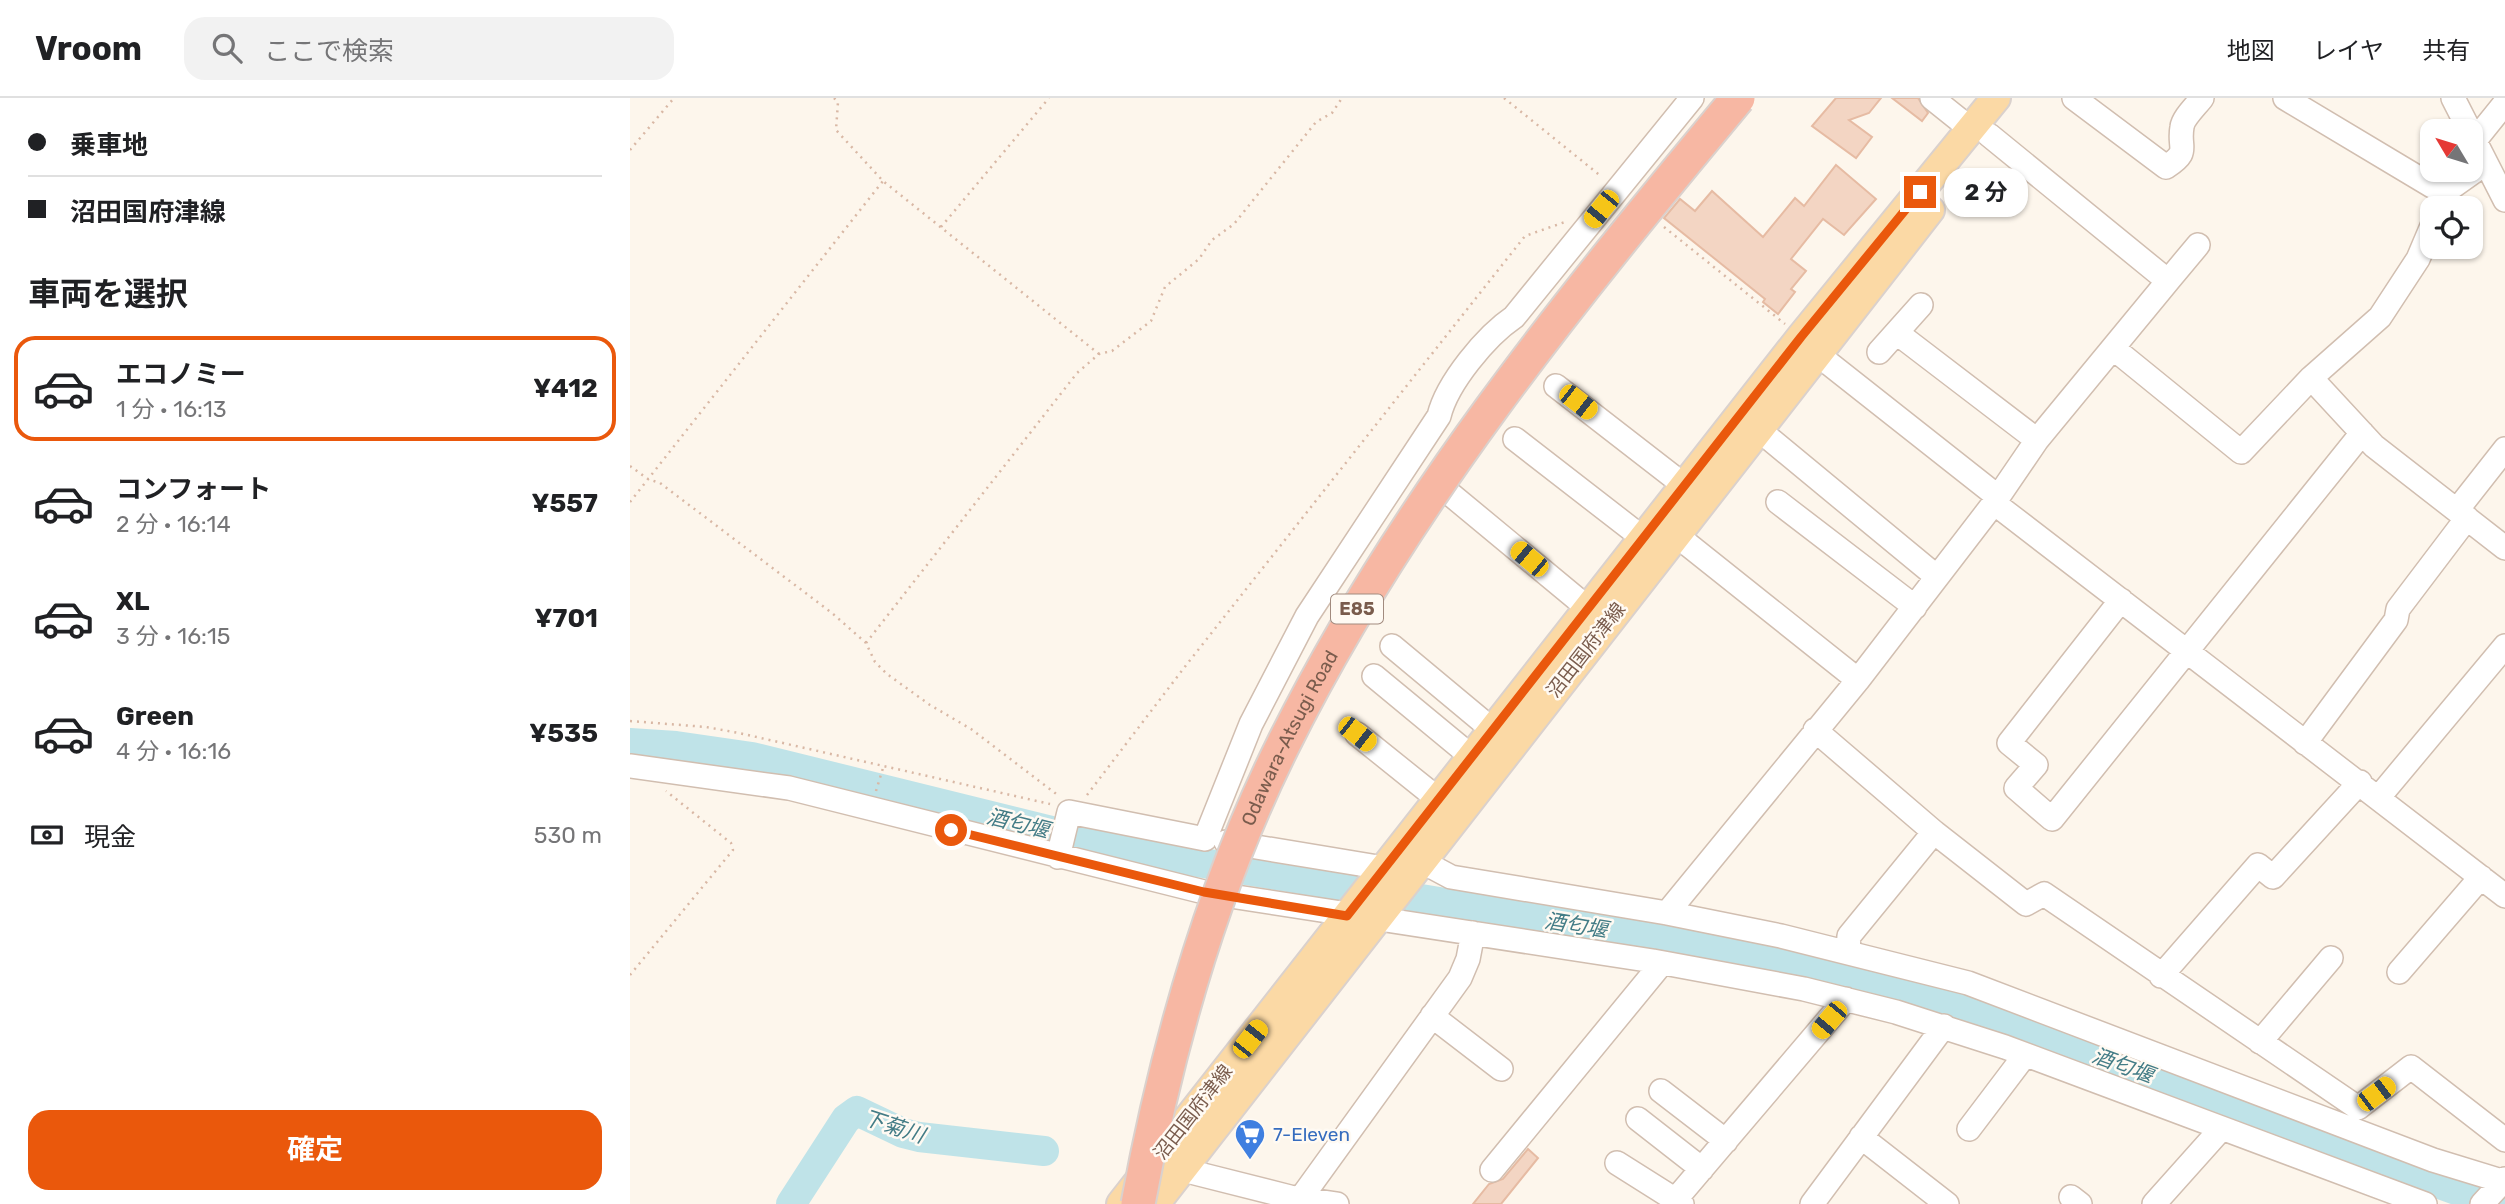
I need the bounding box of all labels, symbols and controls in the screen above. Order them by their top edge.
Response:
search box [184,17,674,80]
text: Vroom [35,29,142,68]
icon: search [208,29,246,67]
text: ここで検索 [264,36,394,67]
text: 地図 [2227,37,2275,65]
text: レイヤ [2313,37,2384,65]
text: 共有 [2422,37,2470,65]
north arrow [2420,119,2483,182]
map controls [2420,119,2483,259]
text: 乗車地 [70,130,148,161]
callout: 2 分 [1944,168,2028,217]
route end [1904,176,1936,208]
text: 2 分 [1965,178,2007,206]
car [1580,186,1623,232]
button: locate [2420,196,2483,259]
text: 沼田国府津線 [70,197,226,228]
text: 車両を選択 [28,275,188,313]
icon: car [32,357,95,420]
text: エコノミー [116,359,246,390]
text: ¥412 [533,373,598,404]
car [1555,381,1602,423]
text: 1 分 · 16:13 [116,395,227,423]
icon: car [32,472,95,535]
text: コンフォート [116,474,271,505]
text: ¥557 [532,488,598,519]
text: 2 分 · 16:14 [116,510,231,538]
car [1507,537,1552,581]
text: XL [116,586,149,617]
icon: car [32,587,95,650]
road number: E85 [1331,594,1383,624]
street label: 沼田国府津線 [1542,598,1630,702]
text: ¥701 [535,603,598,634]
text: 3 分 · 16:15 [116,622,230,650]
street label: Odawara-Atsugi Road [1236,646,1343,829]
text: Green [116,701,194,732]
icon: car [32,702,95,765]
car [1334,713,1381,755]
text: ¥535 [529,718,598,749]
text: 4 分 · 16:16 [116,737,231,765]
water label: 酒匂堰 [984,803,1055,844]
route start [935,814,967,846]
icon: cash [28,816,66,854]
text: 530 m [534,821,602,849]
text: 現金 [84,822,136,853]
water label: 酒匂堰 [1543,908,1613,943]
car [1808,997,1851,1043]
car [1229,1016,1272,1062]
water label: 酒匂堰 [2089,1042,2161,1089]
street label: 沼田国府津線 [1149,1060,1237,1164]
car [2353,1073,2400,1115]
water label: 下菊川 [860,1104,930,1148]
button: 確定 [28,1110,602,1190]
supermarket icon: 7-Eleven [1233,1117,1267,1161]
place label: 7-Eleven [1273,1123,1350,1146]

